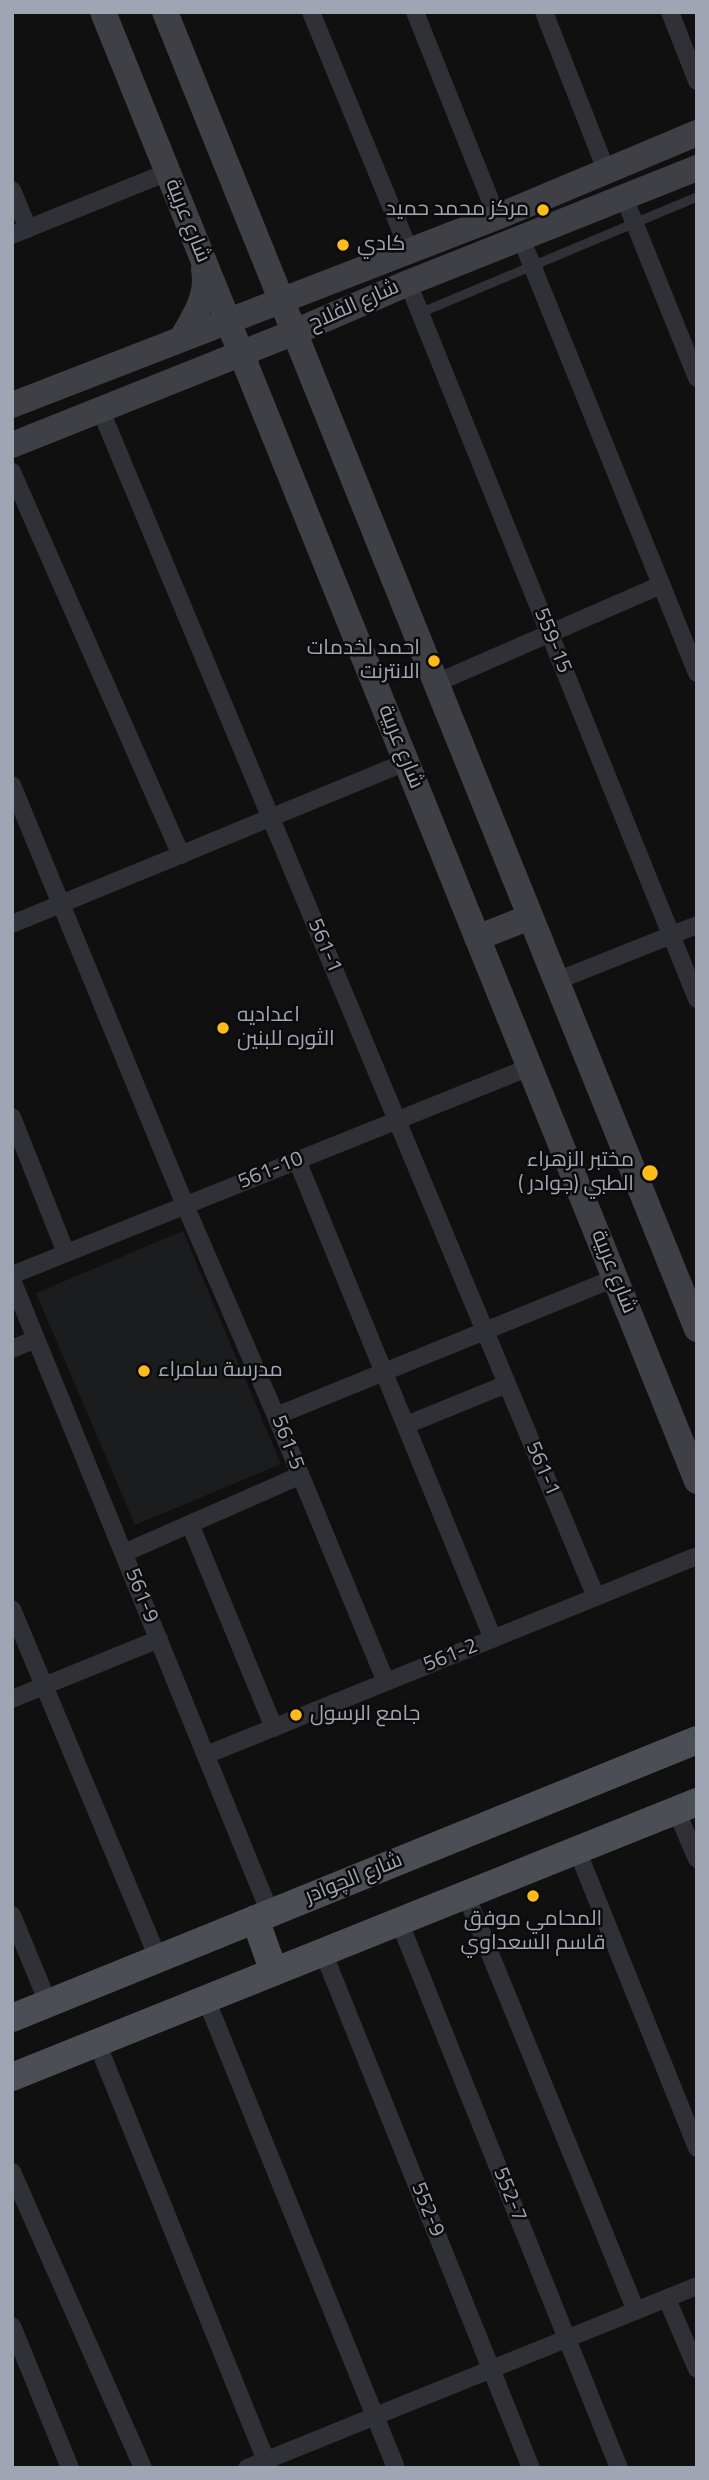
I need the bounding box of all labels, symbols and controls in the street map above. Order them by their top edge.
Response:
street label: شارع عربية [159,176,215,266]
place label: مركز محمد حميد [386,197,529,223]
marker: مركز محمد حميد [535,202,551,218]
place label: كادي [357,232,405,258]
marker: كادي [335,237,351,253]
street label: شارع الفلاح [305,275,403,337]
street label: 559-15 [528,605,576,677]
place label: احمد لخدمات الانترنت [307,636,420,686]
marker: احمد لخدمات الانترنت [426,653,442,669]
street label: شارع عربية [372,702,428,792]
street label: 561-1 [301,915,347,977]
place label: اعداديه الثوره للبنين [237,1003,335,1053]
marker: اعداديه الثوره للبنين [215,1020,231,1036]
street label: 561-10 [235,1147,307,1195]
place label: مختبر الزهراء الطبي (جوادر ) [518,1148,634,1198]
marker: مختبر الزهراء الطبي (جوادر ) [640,1163,660,1183]
street label: شارع عربية [585,1227,641,1317]
place label: مدرسة سامراء [158,1358,283,1384]
marker: مدرسة سامراء [136,1363,152,1379]
street label: 561-5 [265,1412,309,1474]
street label: 561-1 [519,1438,565,1500]
street label: 561-9 [119,1565,163,1627]
street label: 561-2 [420,1634,482,1678]
place label: جامع الرسول [310,1702,420,1728]
marker: جامع الرسول [288,1707,304,1723]
street label: شارع الچوادر [302,1848,406,1910]
marker: المحامي موفق قاسم السعداوي [525,1888,541,1904]
place label: المحامي موفق قاسم السعداوي [461,1907,605,1957]
street label: 552-7 [487,2164,531,2226]
street label: 552-9 [405,2179,449,2241]

